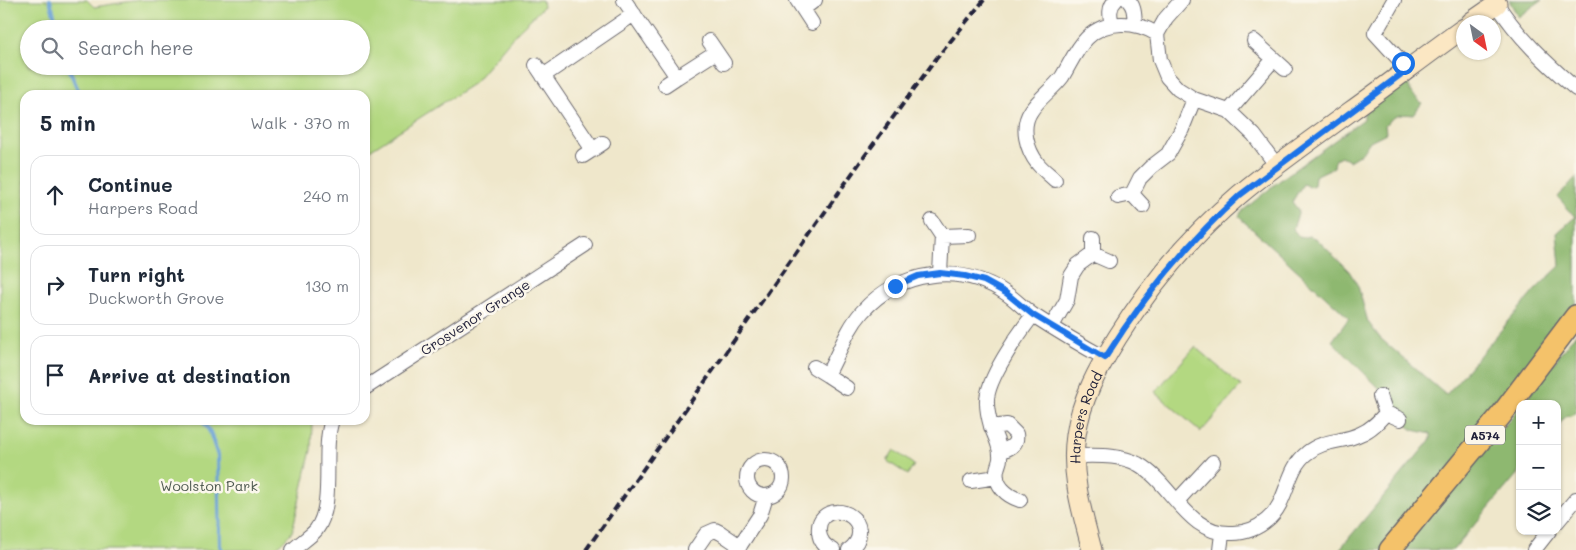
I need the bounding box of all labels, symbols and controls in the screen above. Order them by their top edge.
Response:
north arrow [1456,15,1501,60]
search box [20,20,370,75]
icon: search [38,34,66,62]
text: Search here [78,35,194,60]
route start [1392,52,1415,75]
text: 5 min [40,109,96,136]
text: Walk · 370 m [250,112,350,133]
text: Continue [88,172,173,197]
icon: ahead [41,181,69,209]
text: 240 m [303,185,349,206]
text: Harpers Road [88,197,198,218]
text: Turn right [88,262,185,287]
icon: right [41,271,69,299]
street label: Grosvenor Grange [417,274,533,360]
text: 130 m [305,275,349,296]
route end [884,275,907,298]
text: Duckworth Grove [88,287,225,308]
icon: arrive [41,361,69,389]
text: Arrive at destination [88,363,291,388]
street label: Harpers Road [1065,367,1106,464]
map controls [1516,400,1561,535]
button: + [1516,400,1561,445]
road number: A574 [1465,426,1505,444]
button: − [1516,445,1561,490]
park label: Woolston Park [160,476,258,495]
button: layers [1516,490,1561,535]

